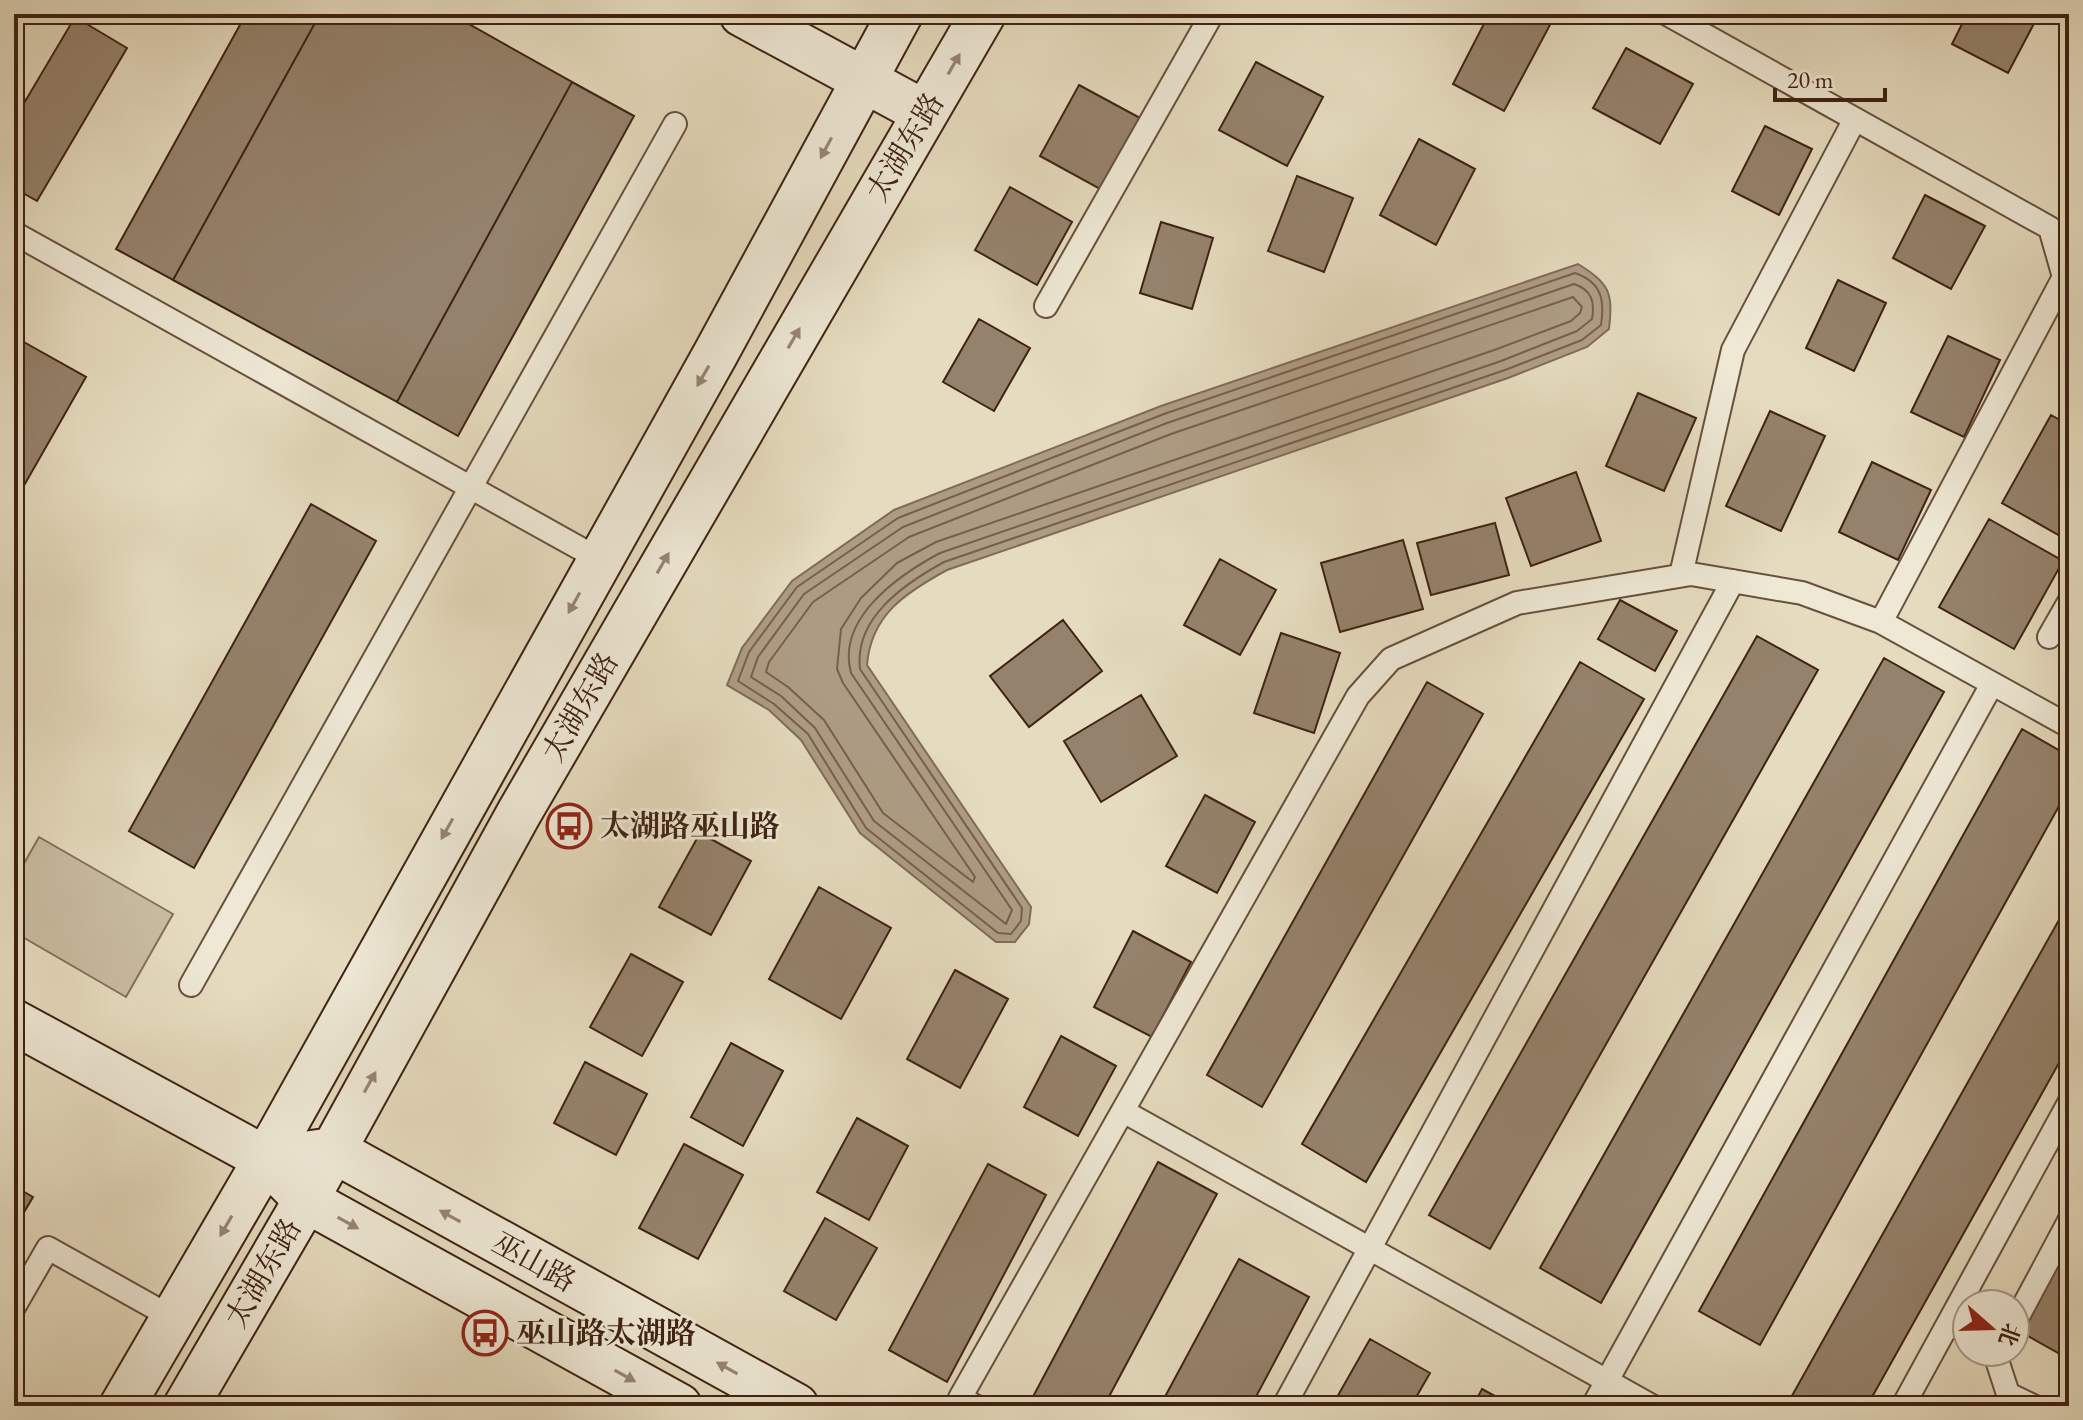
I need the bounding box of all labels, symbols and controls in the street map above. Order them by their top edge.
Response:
scale bar [1775,52,1885,102]
one-way arrow [947,53,961,75]
text: 20 m [1787,64,1834,95]
street label: 太湖东路 [857,85,952,208]
one-way arrow [820,136,833,159]
one-way arrow [787,327,801,349]
one-way arrow [696,365,710,388]
one-way arrow [656,552,670,574]
one-way arrow [568,591,581,614]
street label: 太湖东路 [533,645,626,768]
bus stop icon: 太湖路巫山路 [545,802,593,850]
place label: 太湖路巫山路 [600,806,780,845]
one-way arrow [440,818,454,841]
one-way arrow [364,1070,377,1093]
one-way arrow [439,1210,462,1223]
street label: 太湖东路 [216,1211,309,1334]
one-way arrow [219,1215,233,1238]
one-way arrow [337,1216,360,1230]
street label: 巫山路 [485,1223,583,1300]
north arrow [1951,1288,2031,1368]
bus stop icon: 巫山路太湖路 [461,1309,509,1357]
place label: 巫山路太湖路 [516,1313,696,1352]
text: 北 [1992,1319,2027,1350]
one-way arrow [716,1362,739,1375]
one-way arrow [614,1369,636,1383]

